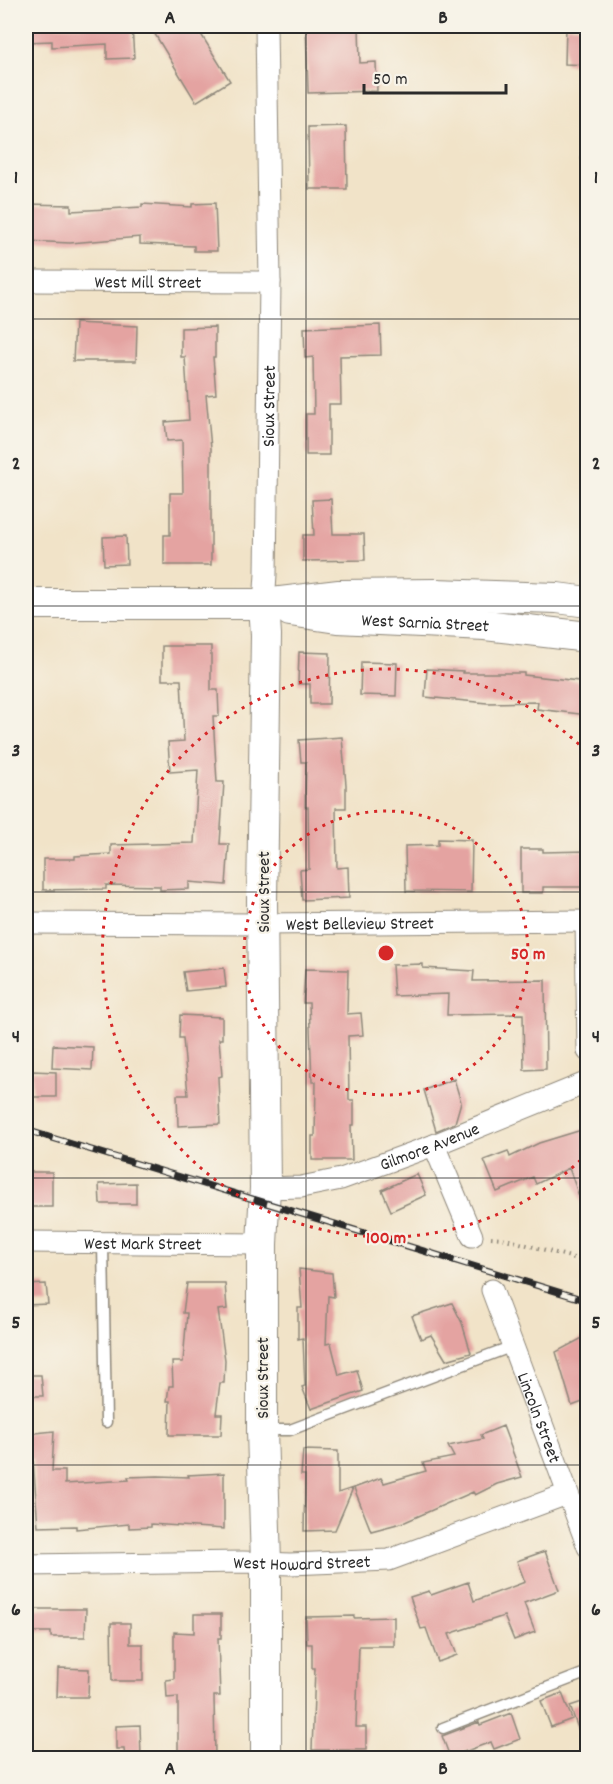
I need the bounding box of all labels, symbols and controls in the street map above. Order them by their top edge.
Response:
text: A [165,5,176,33]
text: B [438,5,448,33]
scale bar [364,57,506,95]
text: 50 m [373,68,408,93]
text: 1 [14,165,18,193]
text: 1 [594,165,598,193]
street label: West Mill Street [94,271,202,297]
street label: Sioux Street [258,365,284,447]
text: 2 [12,451,20,479]
text: 2 [592,451,600,479]
street label: West Sarnia Street [361,609,491,640]
text: 3 [12,738,20,766]
text: 3 [592,738,600,766]
street label: Sioux Street [253,851,278,933]
street label: West Belleview Street [286,912,434,939]
centre of rings [376,943,396,963]
text: 50 m [511,943,545,968]
text: 4 [12,1024,20,1052]
text: 4 [592,1024,600,1052]
street label: Gilmore Avenue [377,1118,484,1179]
text: 100 m [366,1227,406,1252]
street label: West Mark Street [84,1232,202,1258]
text: 5 [11,1310,21,1338]
text: 5 [591,1310,601,1338]
street label: Sioux Street [252,1337,277,1419]
street label: Lincoln Street [509,1369,566,1467]
street label: West Howard Street [233,1551,371,1579]
text: 6 [11,1597,21,1625]
text: 6 [591,1597,601,1625]
text: A [165,1756,176,1784]
text: B [438,1756,448,1784]

